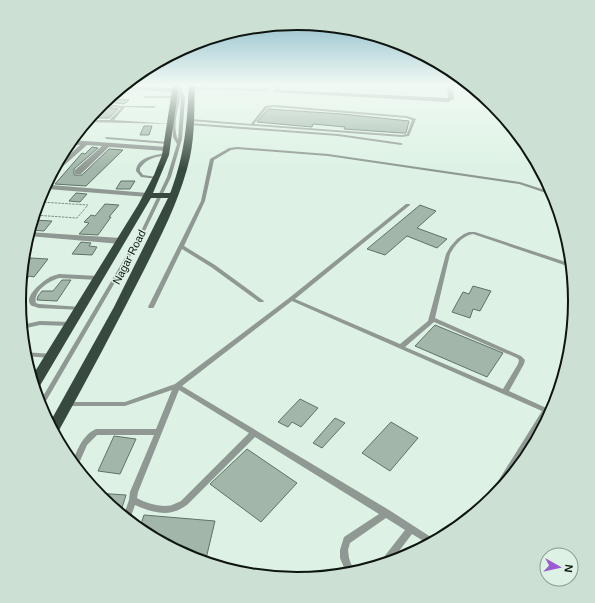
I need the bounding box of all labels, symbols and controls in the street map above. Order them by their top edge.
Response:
street label: Nagar Road [110,228,148,286]
north arrow [539,547,579,587]
text: N [562,564,575,573]

